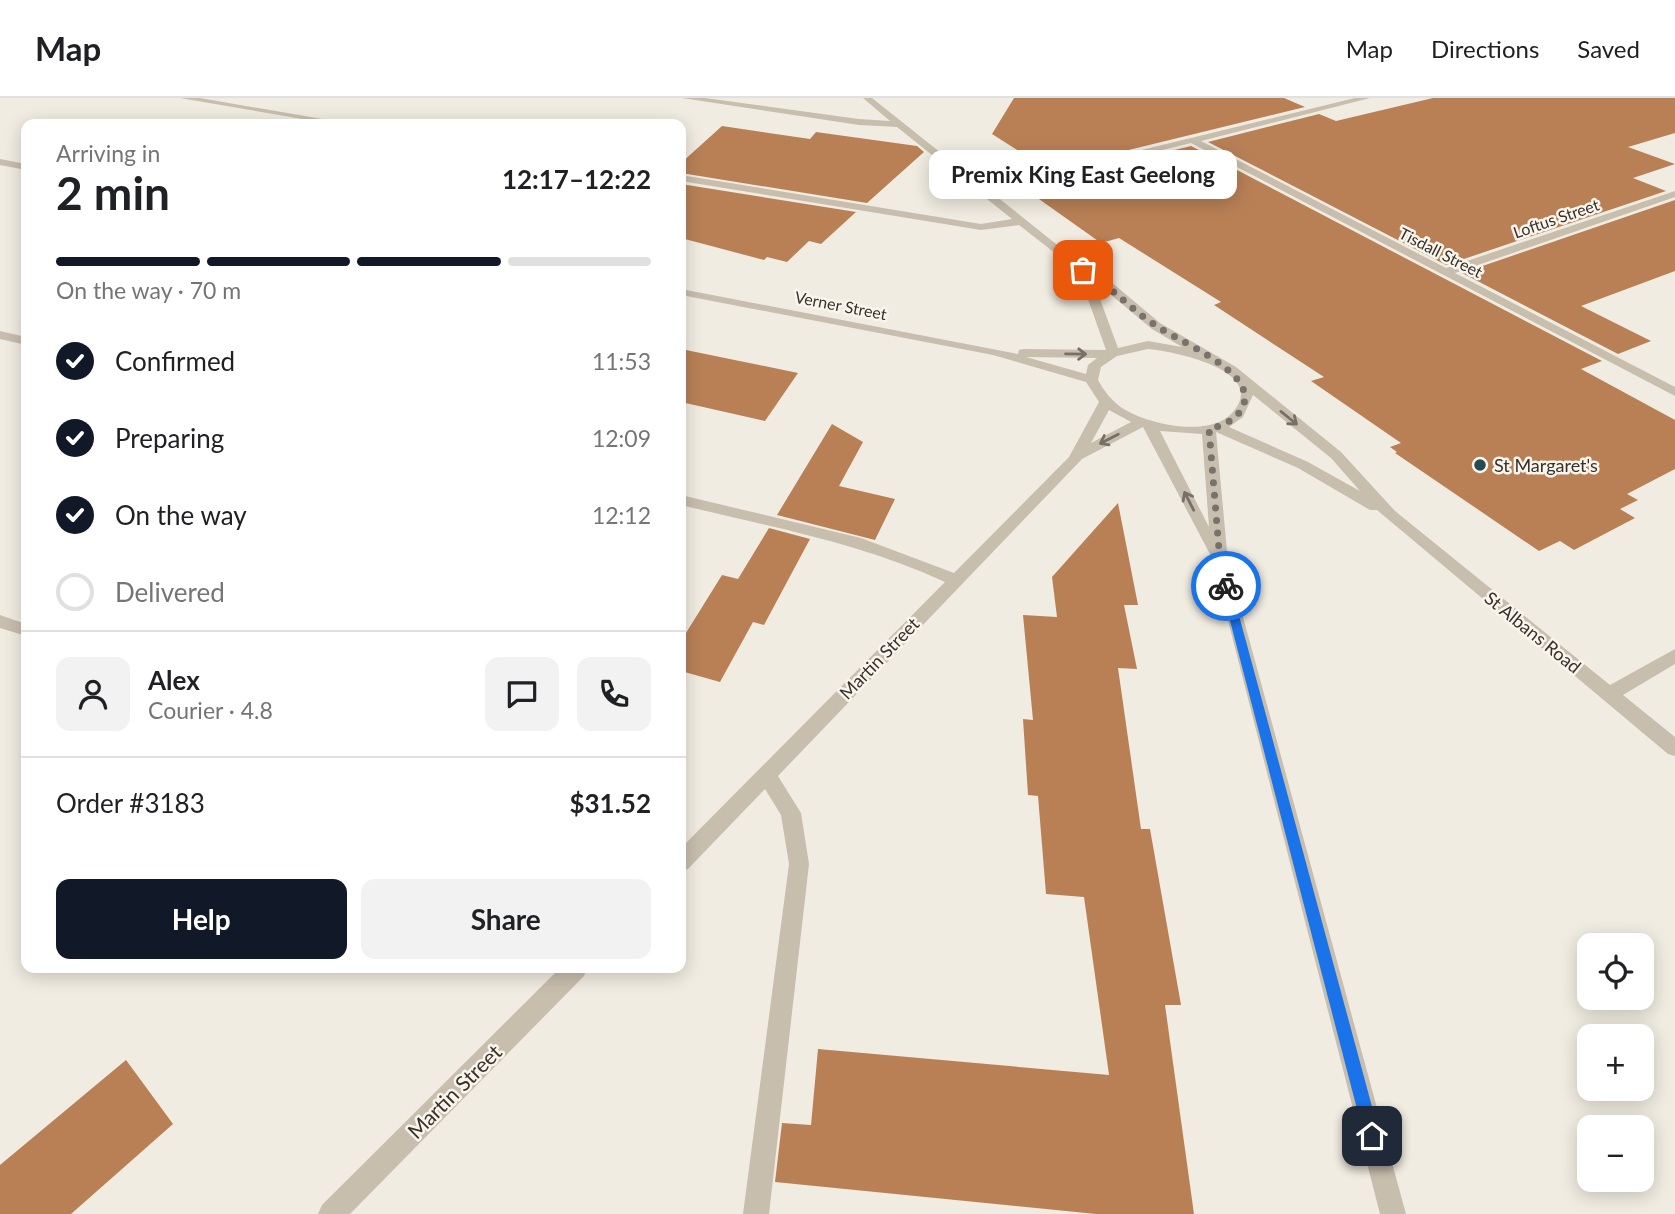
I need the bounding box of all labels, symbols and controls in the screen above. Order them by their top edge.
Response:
text: Map [35,28,101,68]
text: Map [1346,34,1393,63]
text: Directions [1431,34,1539,63]
text: Saved [1577,34,1640,63]
text: Arriving in [56,139,160,167]
callout: Premix King East Geelong [929,151,1237,200]
text: Premix King East Geelong [951,160,1215,188]
text: 12:17–12:22 [502,163,651,195]
text: 2 min [56,165,170,220]
street label: Loftus Street [1511,194,1602,242]
street label: Tisdall Street [1396,223,1486,281]
pin [1053,240,1113,300]
icon: bag [1064,251,1102,289]
text: On the way · 70 m [56,276,241,304]
street label: Verner Street [794,287,889,323]
icon: check [56,342,94,380]
text: Confirmed [115,345,235,377]
text: 11:53 [592,347,651,375]
one-way arrow [1064,347,1087,361]
one-way arrow [1279,410,1298,425]
icon: check [56,419,94,457]
text: Preparing [115,422,224,454]
text: 12:09 [592,424,651,452]
one-way arrow [1100,432,1120,446]
place label: St Margaret's [1494,454,1598,476]
marker: St Margaret's [1472,457,1488,473]
one-way arrow [1181,491,1195,512]
icon: check [56,496,94,534]
text: On the way [115,499,247,531]
text: 12:12 [592,501,651,529]
courier [1191,551,1261,621]
icon: bike [1207,567,1245,605]
text: Delivered [115,576,225,608]
street label: St Albans Road [1480,586,1586,678]
street label: Martin Street [835,612,924,703]
button: person [56,657,130,731]
button: chat [485,657,559,731]
button: phone [577,657,651,731]
text: Alex [148,664,200,696]
text: Courier · 4.8 [148,696,273,724]
text: Order #3183 [56,787,205,819]
text: $31.52 [569,787,651,819]
button: Help [56,879,347,959]
button: Share [361,879,651,959]
map controls [1577,933,1654,1192]
button: locate [1577,933,1654,1010]
button: + [1577,1024,1654,1101]
street label: Martin Street [402,1038,507,1143]
pin [1342,1106,1402,1166]
button: − [1577,1115,1654,1192]
icon: home [1353,1117,1391,1155]

